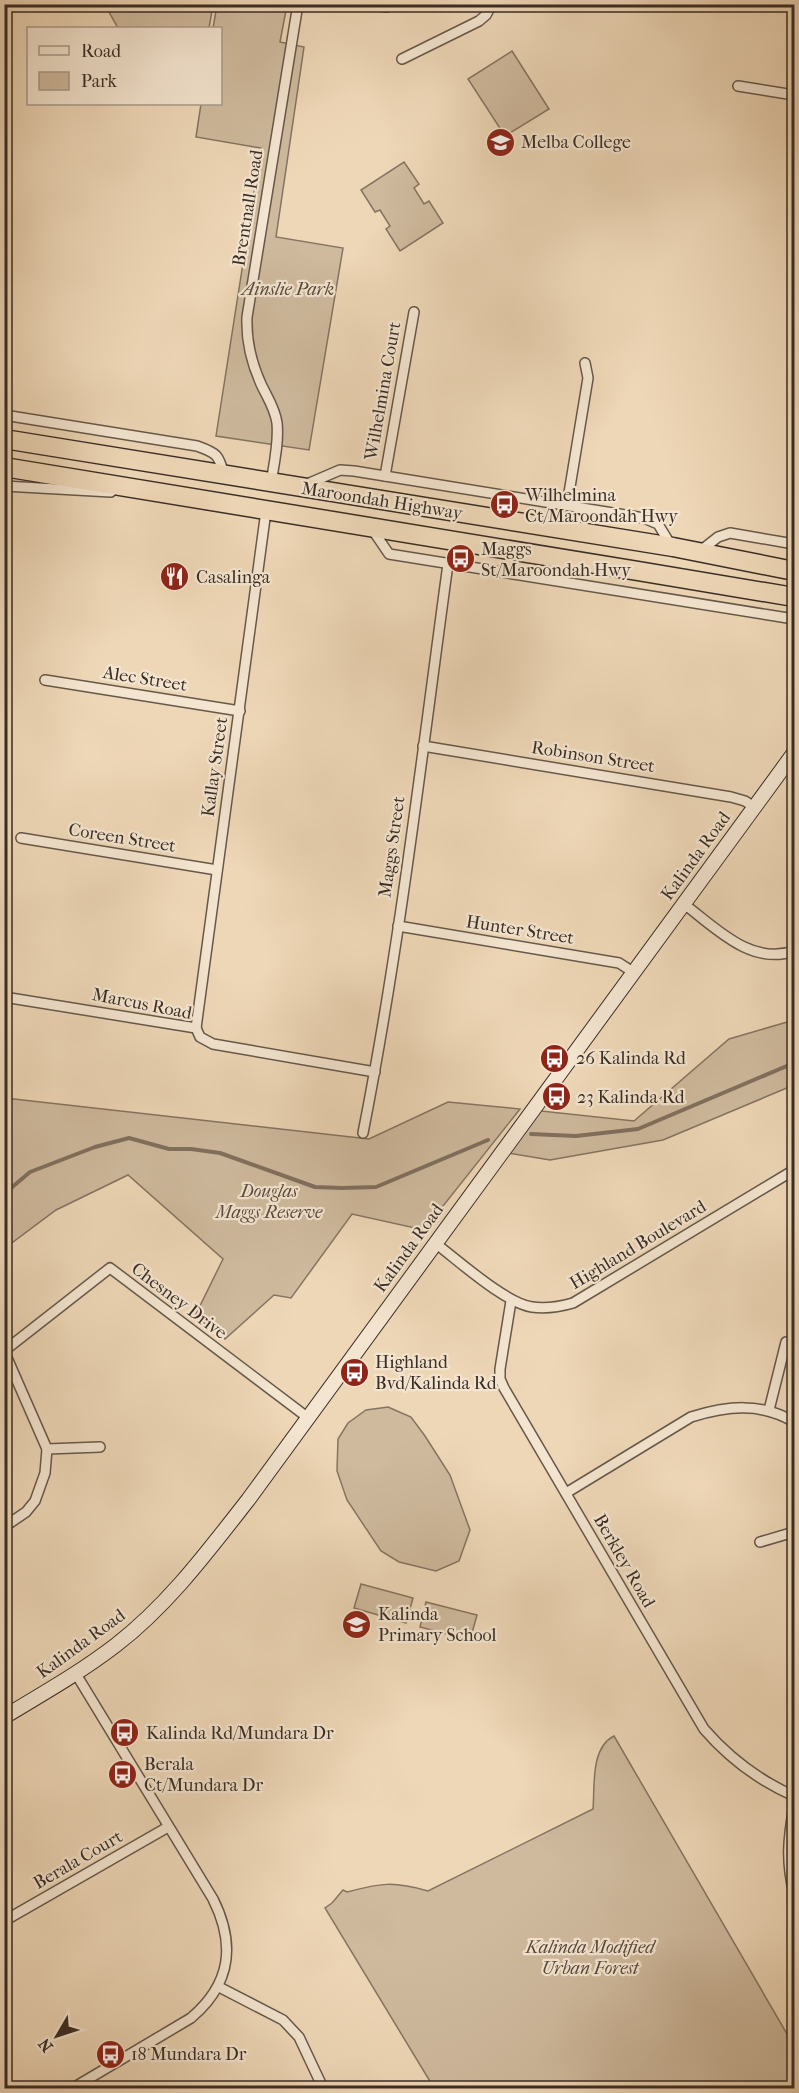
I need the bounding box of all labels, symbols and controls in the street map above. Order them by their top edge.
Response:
legend [27,27,222,105]
text: Road [81,41,121,62]
text: Park [81,71,118,92]
school or university icon: Melba College [484,126,516,158]
place label: Melba College [521,132,631,153]
street label: Brentnall Road [228,148,268,268]
park label: Ainslie Park [240,279,334,300]
street label: Wilhelmina Court [360,320,406,463]
street label: Maroondah Highway [300,478,465,524]
place label: Wilhelmina Ct/Maroondah Hwy [524,485,679,527]
bus stop icon: Wilhelmina Ct/Maroondah Hwy [488,489,520,521]
place label: Maggs St/Maroondah Hwy [481,539,632,581]
bus stop icon: Maggs St/Maroondah Hwy [444,543,476,575]
restaurant icon: Casalinga [159,561,191,593]
place label: Casalinga [196,567,271,588]
street label: Alec Street [101,662,189,696]
street label: Kallay Street [198,715,232,818]
street label: Robinson Street [530,737,657,777]
street label: Maggs Street [375,794,410,899]
street label: Kalinda Road [657,807,735,904]
street label: Coreen Street [67,819,178,857]
street label: Hunter Street [465,911,576,949]
street label: Marcus Road [90,984,194,1024]
bus stop icon: 26 Kalinda Rd [539,1042,571,1074]
place label: 26 Kalinda Rd [576,1048,686,1069]
bus stop icon: 23 Kalinda Rd [540,1081,572,1113]
place label: 23 Kalinda Rd [577,1087,685,1108]
park label: Douglas Maggs Reserve [214,1181,323,1223]
street label: Highland Boulevard [566,1196,710,1294]
street label: Kalinda Road [370,1199,448,1296]
street label: Chesney Drive [127,1258,231,1344]
place label: Highland Bvd/Kalinda Rd [375,1352,497,1394]
bus stop icon: Highland Bvd/Kalinda Rd [338,1356,370,1388]
street label: Berkley Road [589,1511,659,1612]
place label: Kalinda Primary School [378,1604,497,1646]
street label: Kalinda Road [33,1605,130,1683]
school or university icon: Kalinda Primary School [341,1608,373,1640]
bus stop icon: Kalinda Rd/Mundara Dr [109,1717,141,1749]
place label: Kalinda Rd/Mundara Dr [146,1723,334,1744]
place label: Berala Ct/Mundara Dr [144,1754,263,1796]
bus stop icon: Berala Ct/Mundara Dr [107,1758,139,1790]
street label: Berala Court [30,1826,127,1894]
park label: Kalinda Modified Urban Forest [524,1937,657,1979]
north arrow [27,2006,87,2066]
text: N [34,2034,57,2056]
bus stop icon: 18 Mundara Dr [94,2038,126,2070]
place label: 18 Mundara Dr [131,2044,247,2065]

